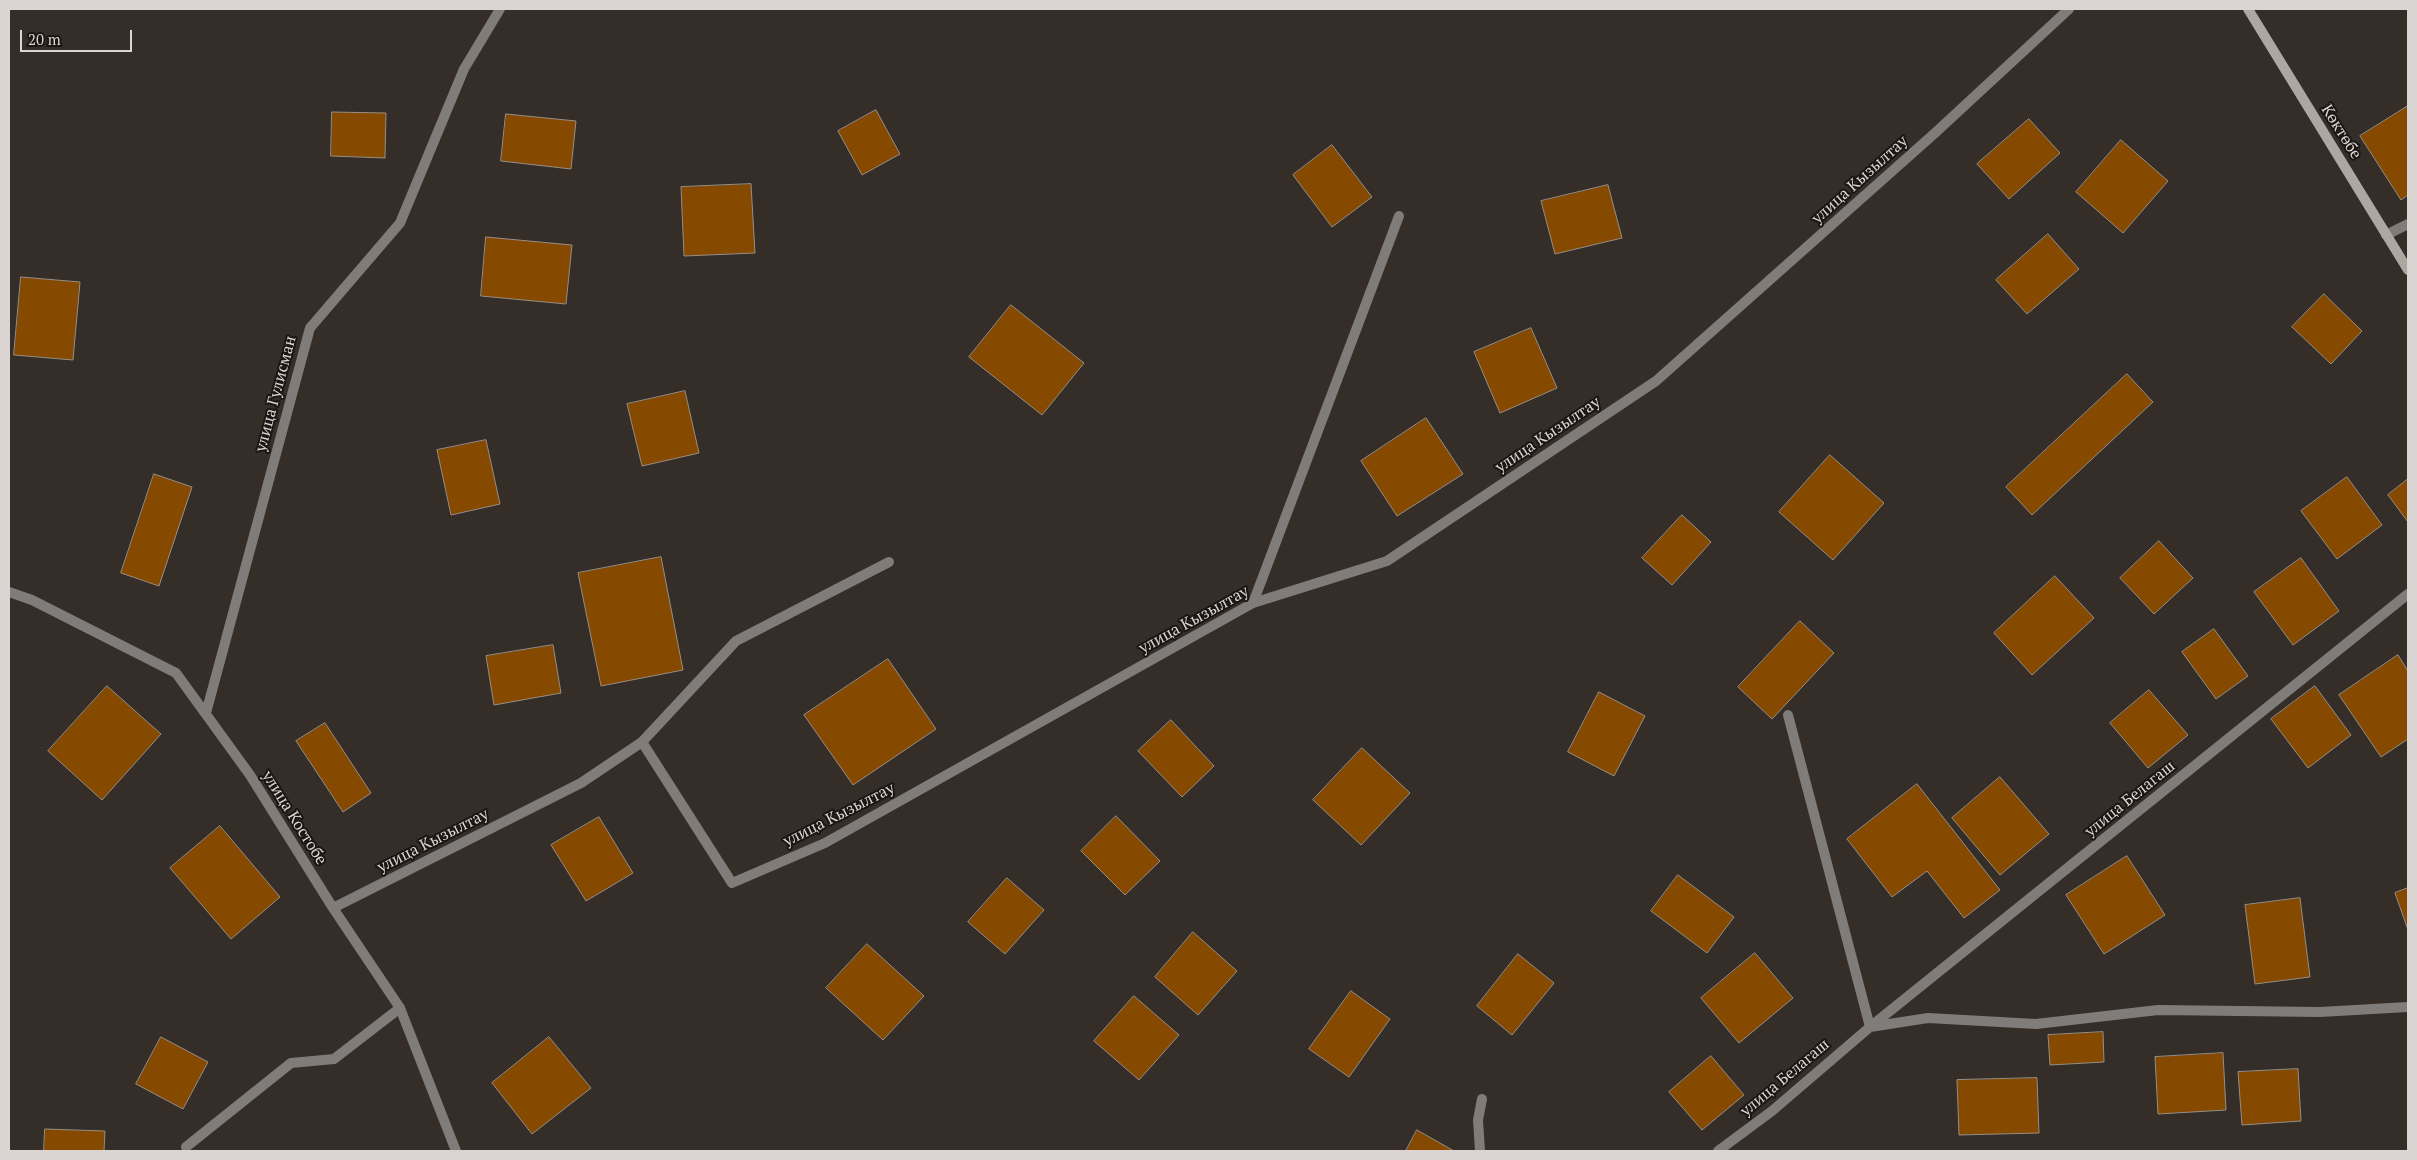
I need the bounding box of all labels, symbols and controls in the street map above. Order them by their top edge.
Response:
scale bar [22,20,135,52]
text: 20 m [28,29,61,49]
street label: Көктөбе [2317,101,2365,163]
street label: улица Кызылтау [1808,132,1912,228]
street label: улица Гулисман [251,334,301,454]
street label: улица Кызылтау [1492,393,1604,477]
street label: улица Кызылтау [1136,582,1252,658]
street label: улица Белагаш [2081,757,2179,841]
street label: улица Костобе [257,767,331,869]
street label: улица Кызылтау [780,779,898,851]
street label: улица Кызылтау [374,805,492,877]
street label: улица Белагаш [1737,1035,1833,1121]

